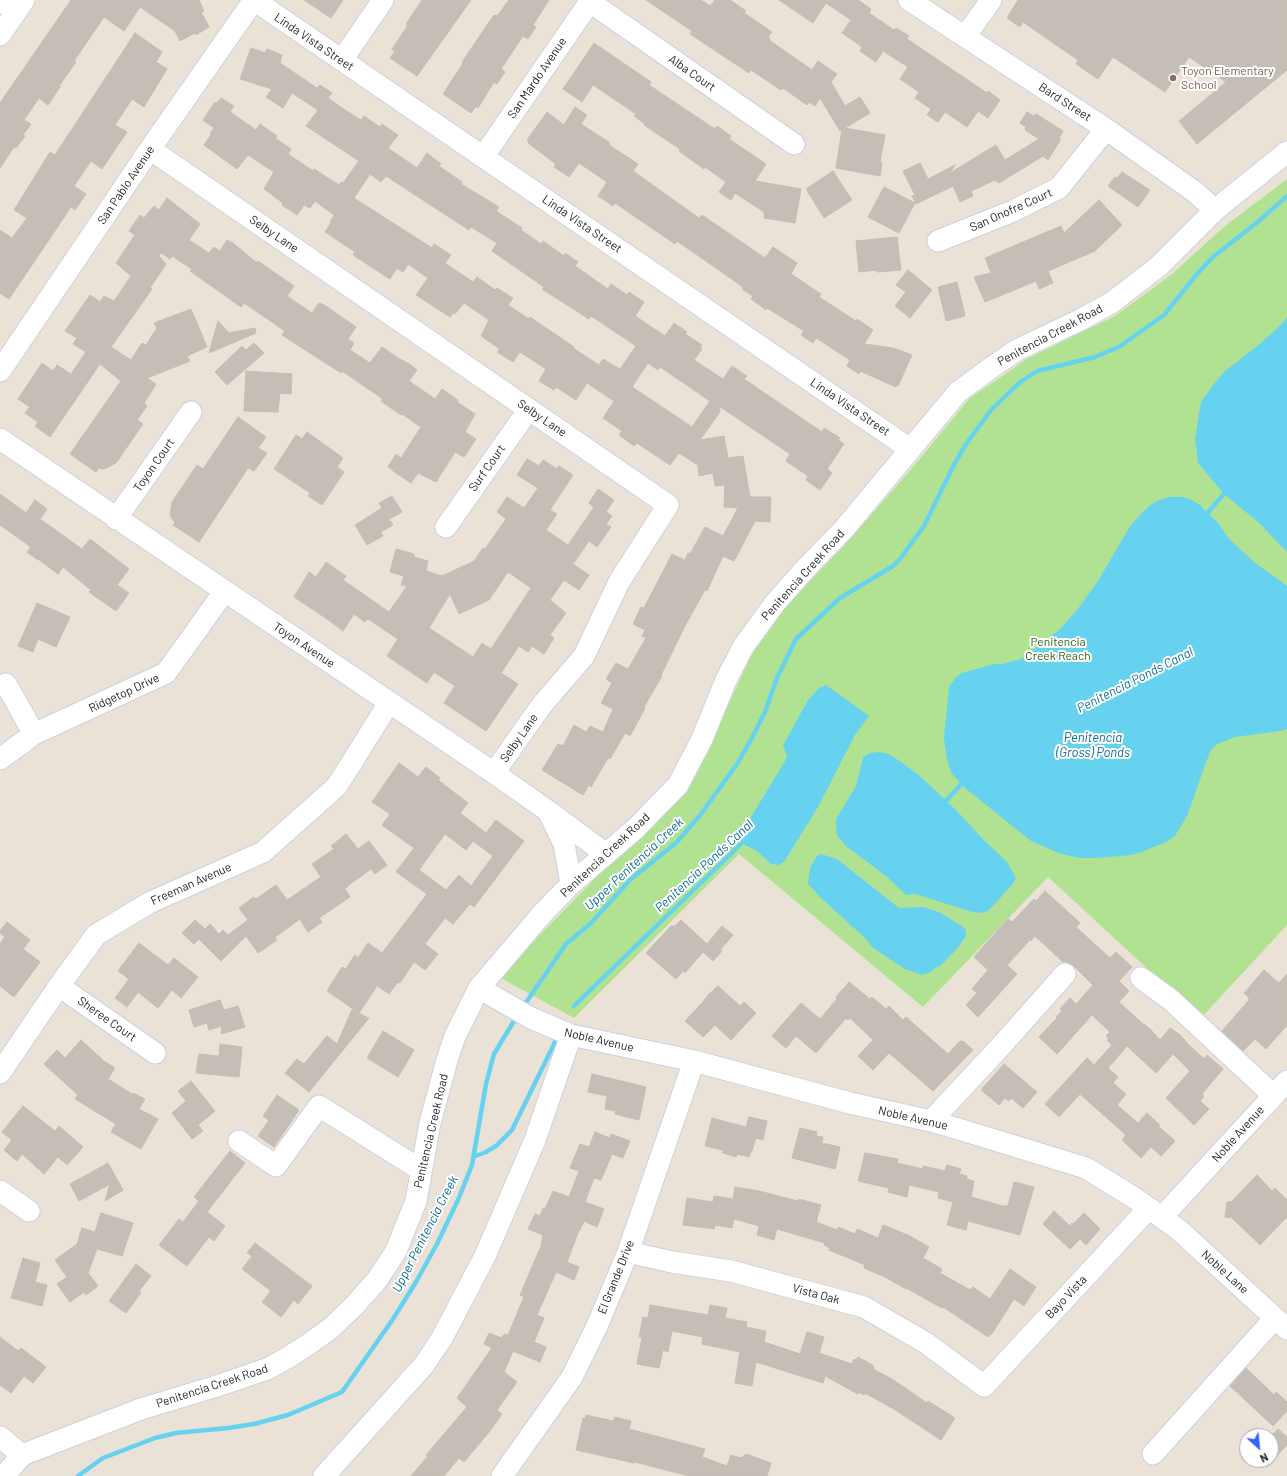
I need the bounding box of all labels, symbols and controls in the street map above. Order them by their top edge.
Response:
street label: Linda Vista Street [271,10,357,74]
street label: San Mardo Avenue [505,35,569,121]
street label: Alba Court [666,52,718,94]
place label: Toyon Elementary School [1181,64,1274,92]
marker: Toyon Elementary School [1168,73,1178,83]
street label: Bard Street [1036,80,1094,124]
street label: San Pablo Avenue [94,143,158,227]
street label: San Onofre Court [967,185,1055,235]
street label: Linda Vista Street [539,192,625,256]
street label: Selby Lane [247,212,301,256]
street label: Penitencia Creek Road [995,301,1105,369]
street label: Linda Vista Street [807,375,893,439]
street label: Selby Lane [515,396,569,440]
street label: Toyon Court [130,435,178,495]
street label: Surf Court [466,442,508,494]
street label: Penitencia Creek Road [759,527,847,623]
street label: Toyon Avenue [270,619,338,671]
park label: Penitencia Creek Reach [1025,635,1091,663]
water label: Penitencia Ponds Canal [1074,644,1196,716]
street label: Ridgetop Drive [86,670,162,716]
street label: Selby Lane [497,711,541,765]
water label: Penitencia (Gross) Ponds [1056,730,1130,761]
street label: Penitencia Creek Road [557,810,653,900]
water label: Upper Penitencia Creek [582,814,686,914]
water label: Penitencia Ponds Canal [652,817,756,915]
street label: Freeman Avenue [148,860,234,908]
street label: Sheree Court [75,993,139,1045]
street label: Noble Avenue [563,1025,635,1055]
street label: Penitencia Creek Road [411,1072,451,1190]
street label: Noble Avenue [877,1103,949,1133]
street label: Noble Avenue [1209,1103,1267,1165]
water label: Upper Penitencia Creek [389,1173,461,1295]
street label: El Grande Drive [595,1238,637,1316]
street label: Noble Lane [1198,1247,1252,1297]
street label: Bayo Vista [1042,1272,1090,1322]
street label: Vista Oak [791,1281,841,1307]
street label: Penitencia Creek Road [154,1361,270,1411]
north arrow [1239,1428,1279,1468]
text: N [1258,1451,1270,1466]

